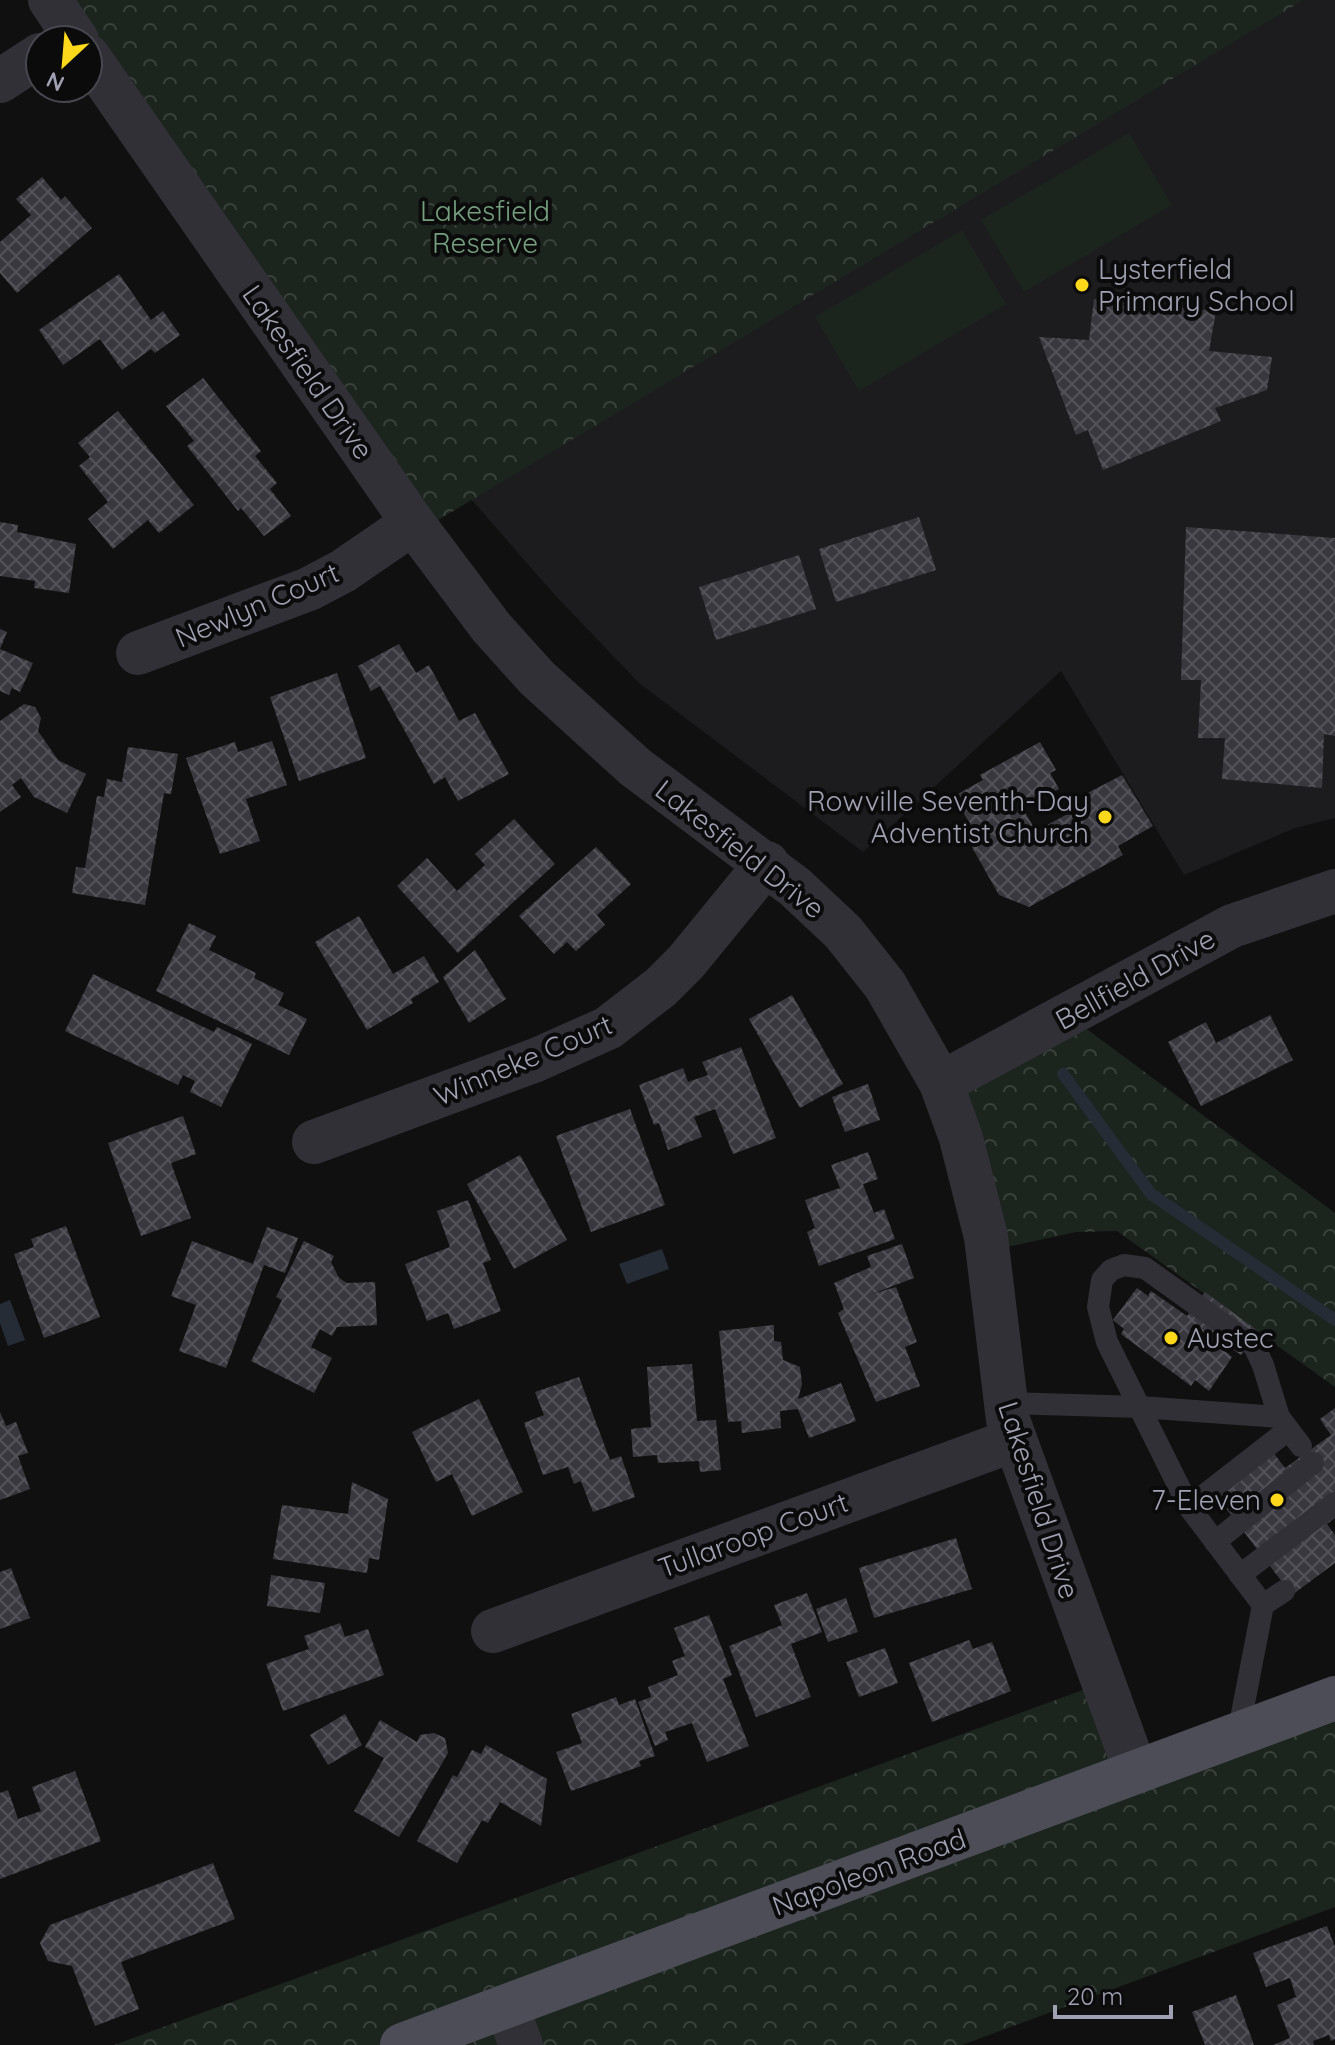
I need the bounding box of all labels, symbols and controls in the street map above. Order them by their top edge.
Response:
north arrow [24,24,104,104]
text: N [42,66,69,98]
park label: Lakesfield Reserve [420,193,550,260]
place label: Lysterfield Primary School [1098,251,1295,318]
marker: Lysterfield Primary School [1073,276,1091,294]
street label: Lakesfield Drive [235,278,382,466]
street label: Newlyn Court [170,554,344,655]
street label: Lakesfield Drive [649,772,832,926]
place label: Rowville Seventh-Day Adventist Church [807,783,1089,850]
marker: Rowville Seventh-Day Adventist Church [1096,808,1114,826]
street label: Bellfield Drive [1049,920,1221,1037]
street label: Winneke Court [428,1006,617,1113]
place label: Austec [1187,1320,1274,1355]
marker: Austec [1162,1329,1180,1347]
street label: Lakesfield Drive [991,1397,1088,1603]
place label: 7-Eleven [1151,1482,1261,1517]
street label: Tullaroop Court [653,1484,852,1585]
marker: 7-Eleven [1268,1491,1286,1509]
street label: Napoleon Road [767,1820,970,1923]
scale bar [1055,1969,1171,2019]
text: 20 m [1067,1981,1123,2011]

